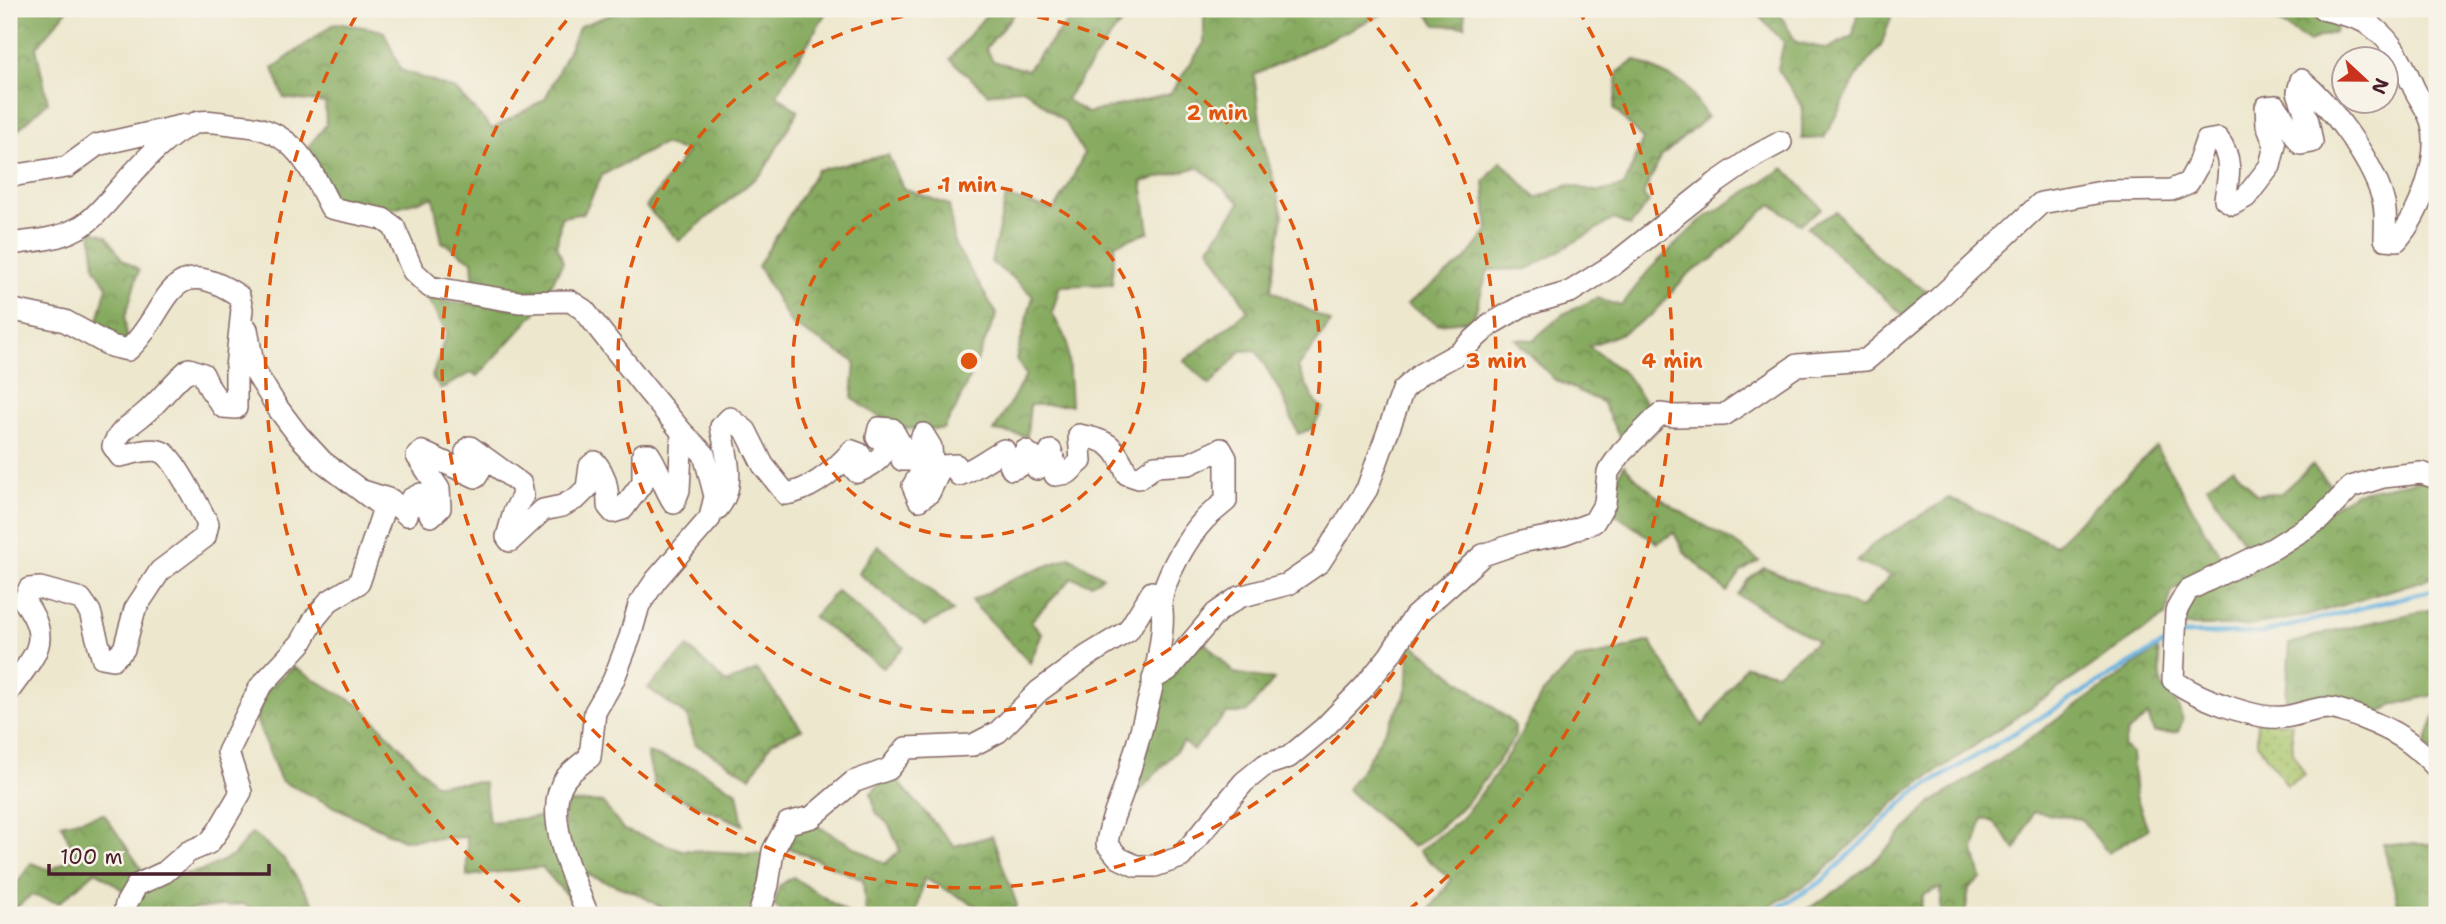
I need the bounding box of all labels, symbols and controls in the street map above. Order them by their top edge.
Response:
north arrow [2330,46,2400,116]
text: N [2366,75,2395,98]
text: 2 min [1186,99,1248,127]
text: 1 min [941,171,997,199]
text: 3 min [1465,347,1527,375]
text: 4 min [1641,347,1703,375]
centre of rings [957,349,981,373]
scale bar [49,833,270,877]
text: 100 m [60,843,123,871]

